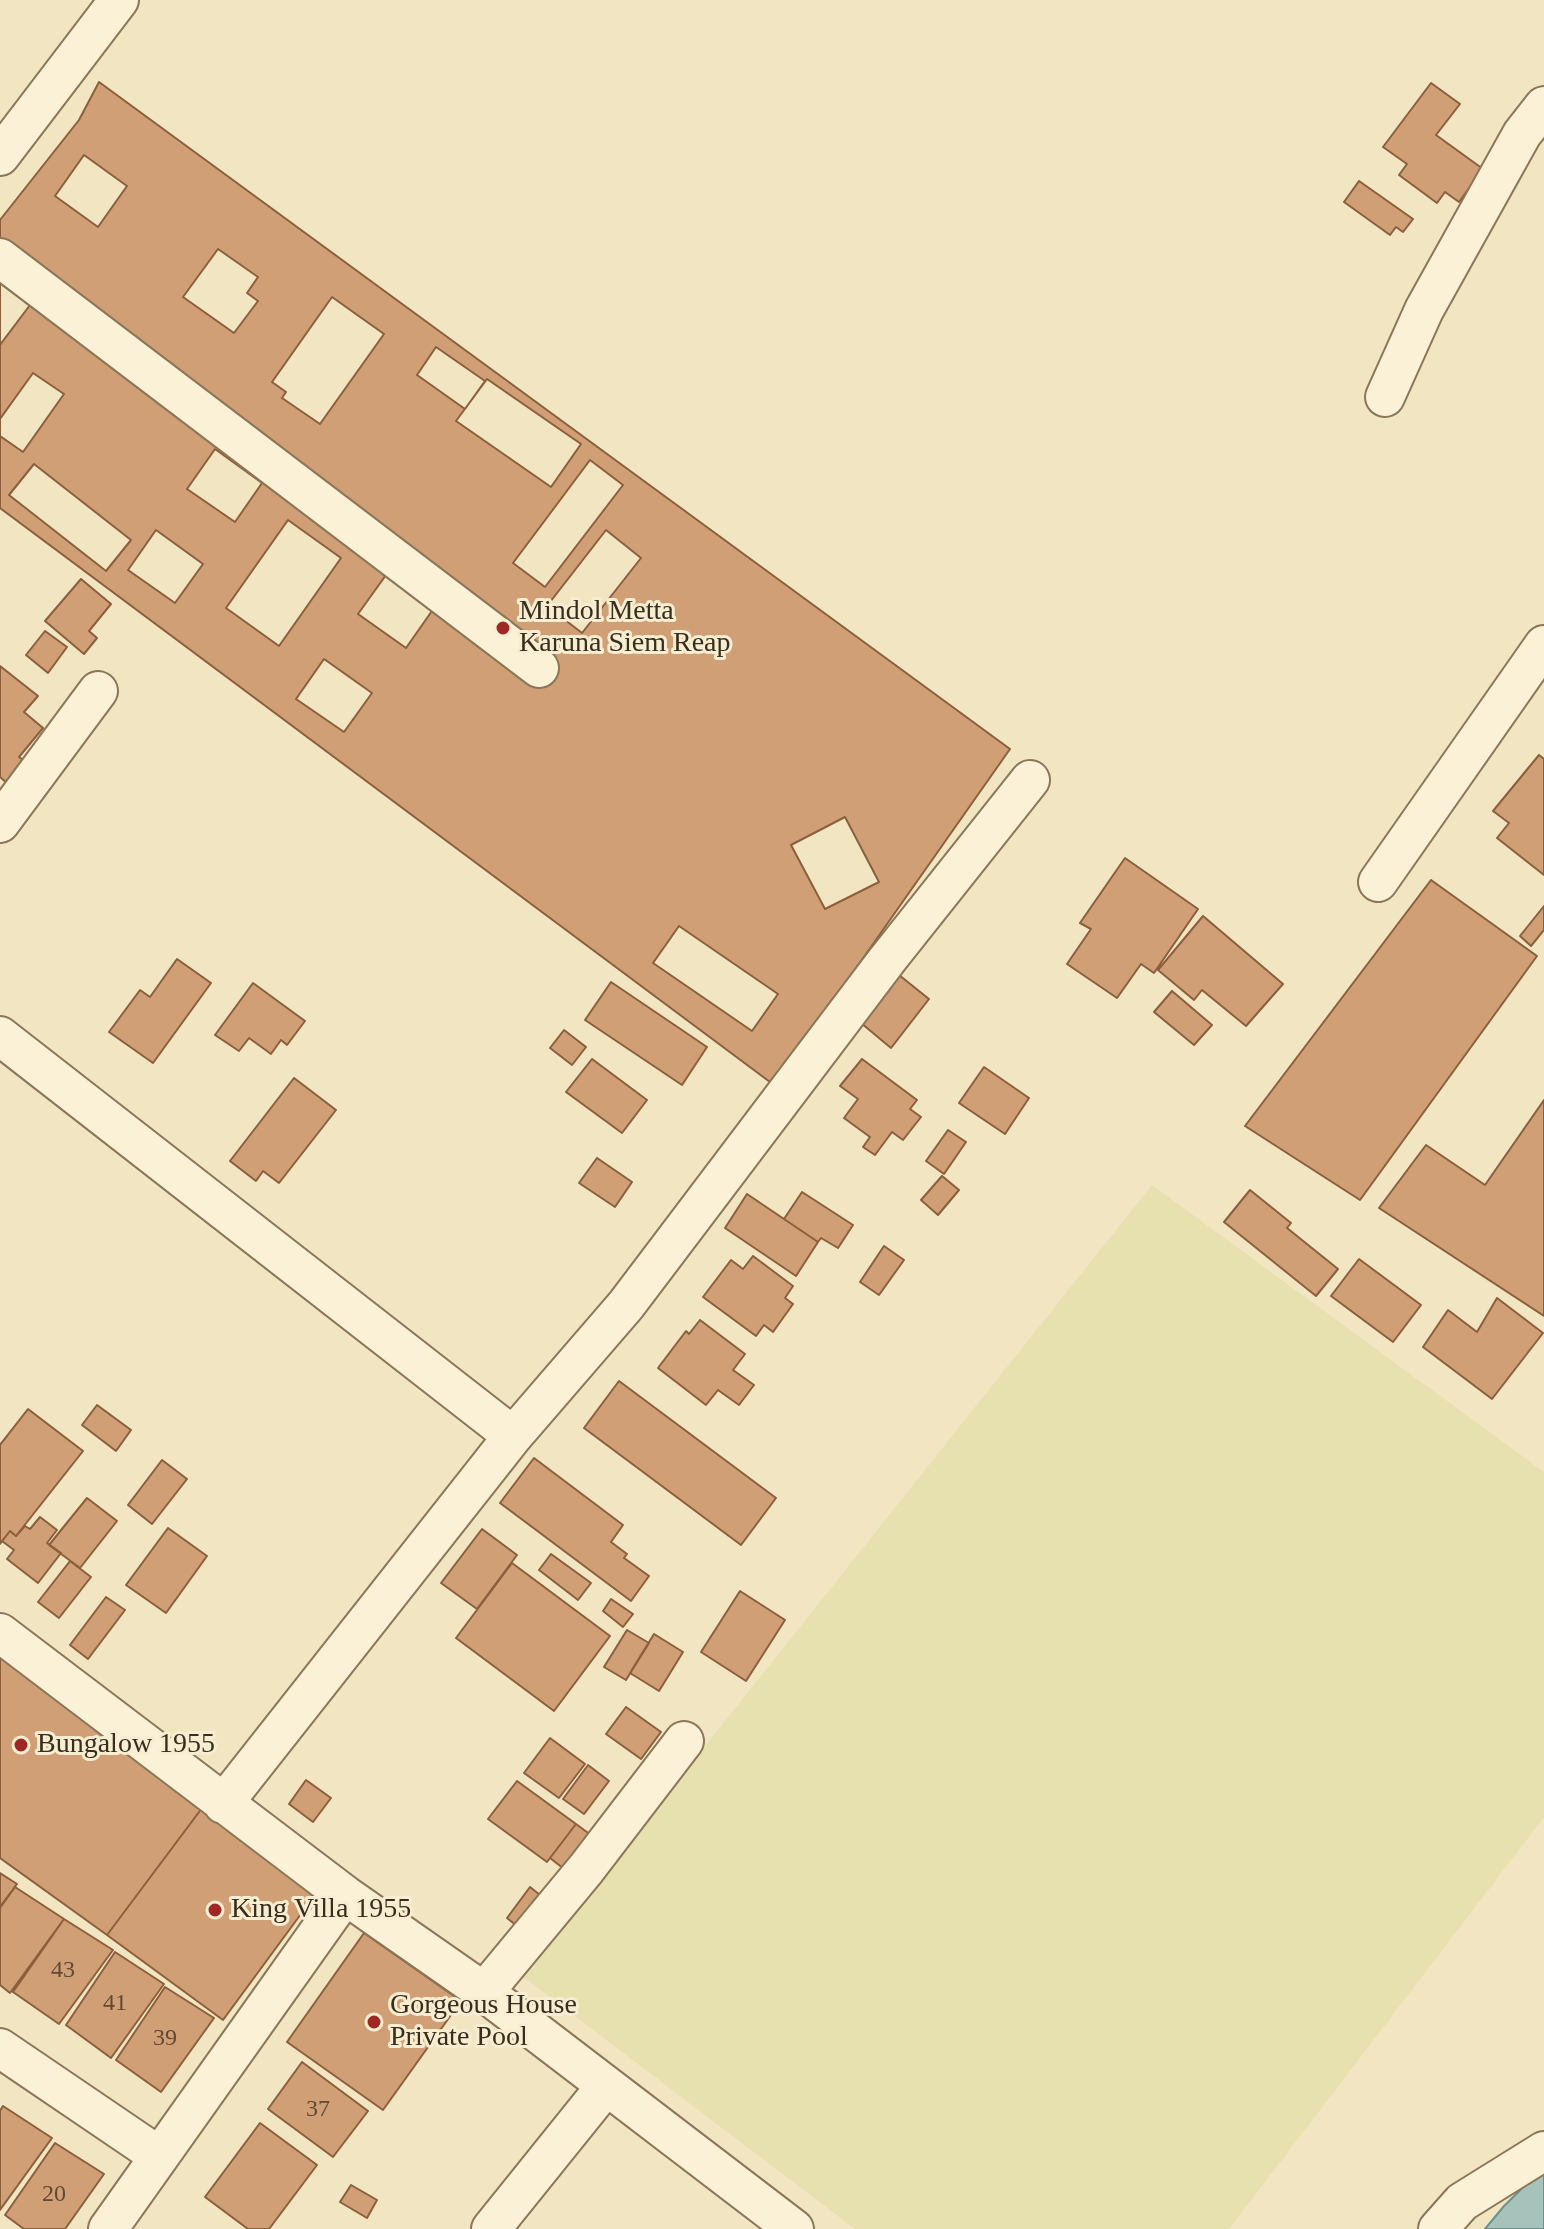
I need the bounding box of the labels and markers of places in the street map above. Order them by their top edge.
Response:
place label: Mindol Metta Karuna Siem Reap [519,595,759,661]
marker: Mindol Metta Karuna Siem Reap [494,619,512,637]
place label: Bungalow 1955 [37,1728,240,1762]
marker: Bungalow 1955 [12,1736,30,1754]
place label: King Villa 1955 [231,1893,423,1927]
marker: King Villa 1955 [206,1901,224,1919]
place label: Gorgeous House Private Pool [390,1989,611,2055]
marker: Gorgeous House Private Pool [365,2013,383,2031]

